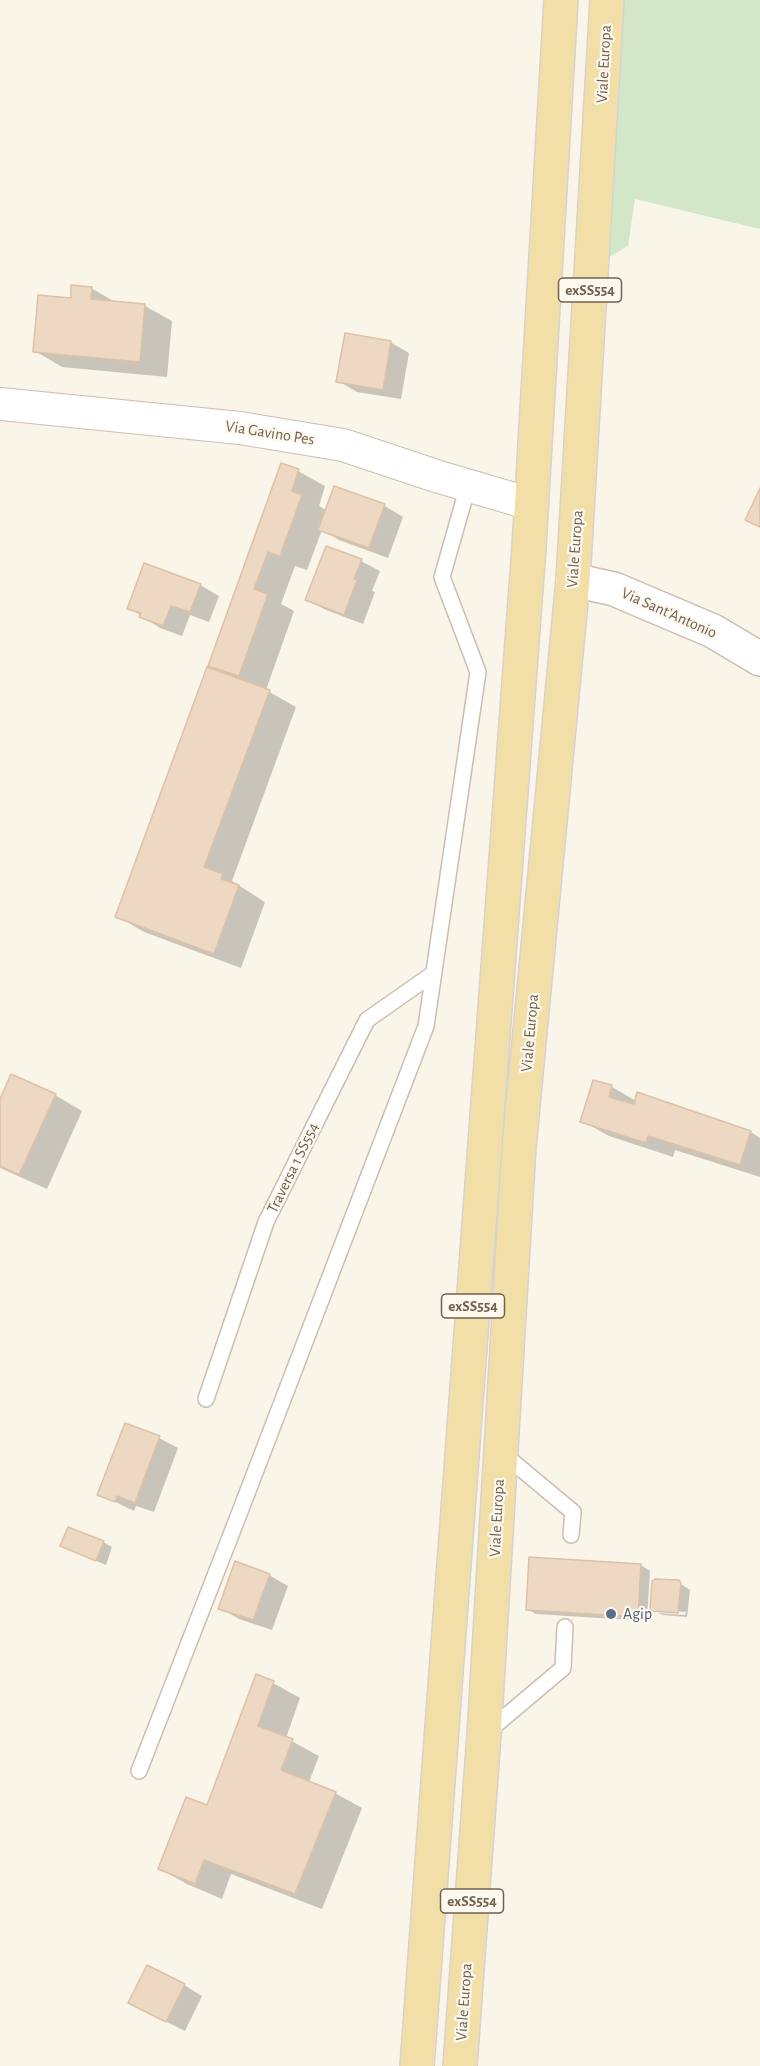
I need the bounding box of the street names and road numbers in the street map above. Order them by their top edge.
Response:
street label: Viale Europa [592,24,616,104]
road number: exSS554 [558,278,622,302]
street label: Via Gavino Pes [224,416,316,450]
street label: Viale Europa [563,509,587,589]
street label: Via Sant'Antonio [618,583,720,643]
street label: Viale Europa [517,993,543,1073]
street label: Traversa 1 SS554 [263,1120,323,1216]
road number: exSS554 [442,1294,504,1318]
street label: Viale Europa [485,1478,509,1558]
road number: exSS554 [440,1889,504,1913]
street label: Viale Europa [452,1962,476,2042]

